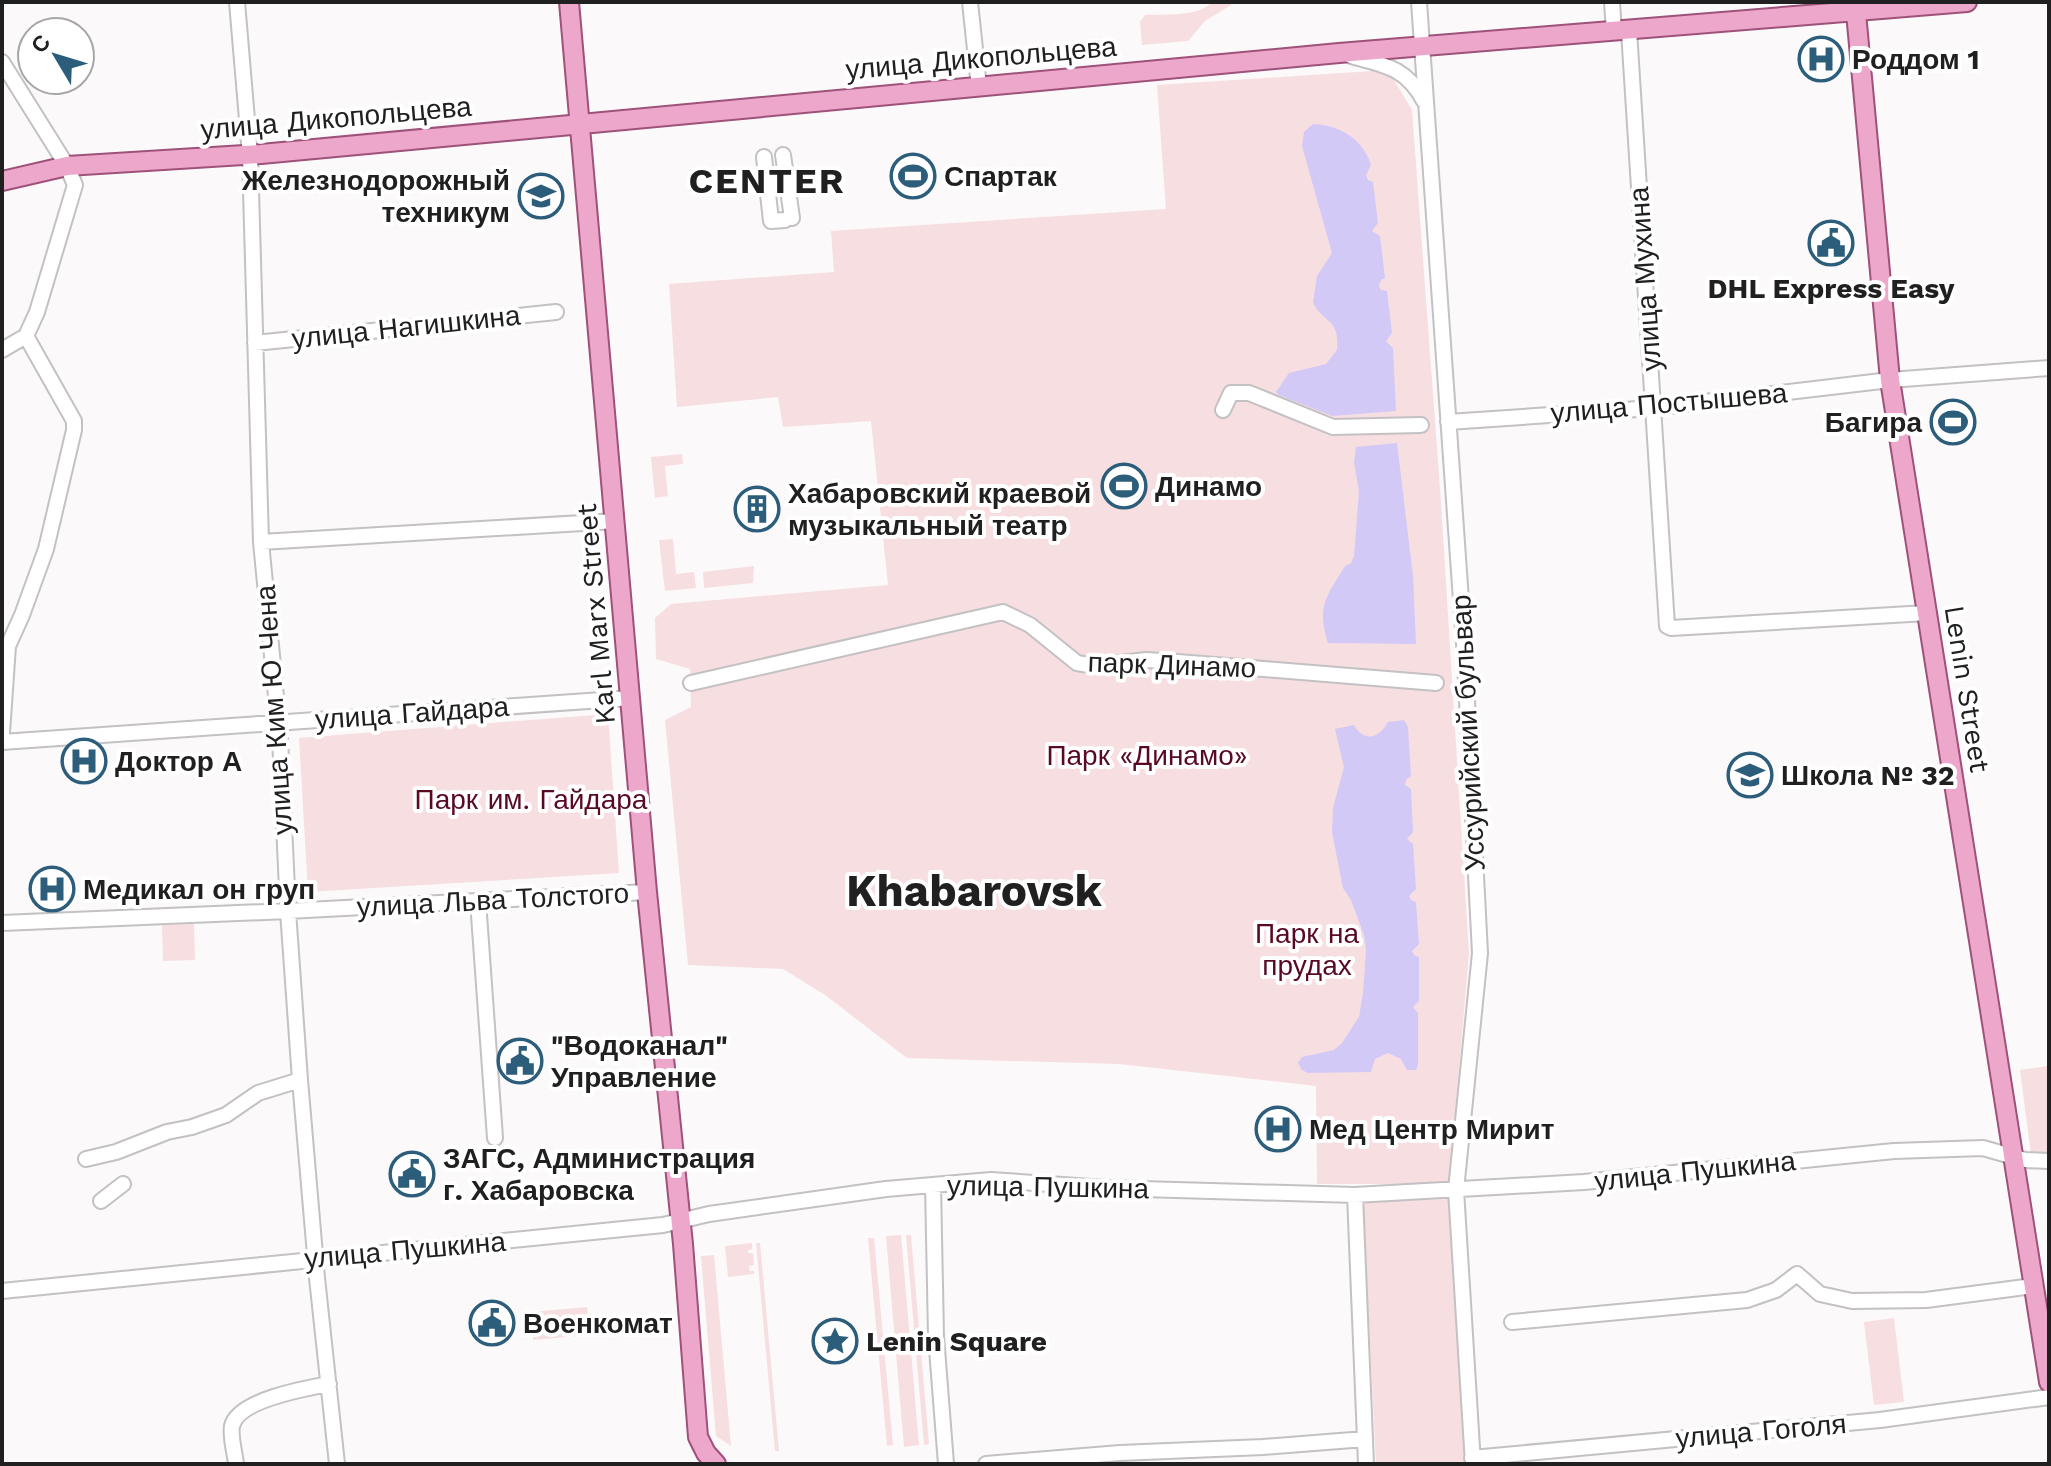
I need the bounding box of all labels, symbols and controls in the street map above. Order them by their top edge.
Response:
north arrow [16,16,96,96]
text: С [26,30,55,58]
street label: улица Дикопольцева [844,30,1118,86]
hospital icon: Роддом 1 [1797,35,1845,83]
place label: Роддом 1 [1852,43,1980,76]
street label: улица Дикопольцева [199,90,473,146]
sports icon: Спартак [889,152,937,200]
district label: CENTER [689,160,845,202]
place label: Спартак [944,160,1058,193]
place label: Железнодорожный техникум [241,164,510,229]
school or university icon: Железнодорожный техникум [517,172,565,220]
street label: улица Мухина [1622,185,1668,372]
public building icon: DHL Express Easy [1807,219,1855,267]
place label: DHL Express Easy [1708,272,1955,305]
street label: улица Нагишкина [290,299,522,355]
street label: улица Постышева [1549,376,1789,430]
sports icon: Багира [1929,398,1977,446]
place label: Багира [1825,406,1922,439]
sports icon: Динамо [1100,462,1148,510]
place label: Динамо [1155,470,1262,503]
place label: Хабаровский краевой музыкальный театр [788,477,1091,542]
building icon: Хабаровский краевой музыкальный театр [733,485,781,533]
street label: Karl Marx Street [570,502,622,726]
street label: улица Ким Ю Чена [249,584,299,836]
street label: Уссурийский бульвар [1444,594,1492,872]
street label: Lenin Street [1938,603,1997,775]
street label: парк Динамо [1087,646,1257,684]
street label: улица Гайдара [314,690,511,736]
hospital icon: Доктор А [60,737,108,785]
park label: Парк «Динамо» [1046,739,1248,772]
place label: Доктор А [115,745,242,778]
school or university icon: Школа № 32 [1726,751,1774,799]
place label: Школа № 32 [1781,759,1954,792]
park label: Парк им. Гайдара [415,783,648,816]
hospital icon: Медикал он груп [28,865,76,913]
district label: Khabarovsk [846,865,1103,917]
place label: Медикал он груп [83,873,315,906]
street label: улица Льва Толстого [356,876,630,924]
park label: Парк на прудах [1255,917,1359,982]
place label: "Водоканал" Управление [551,1029,728,1094]
public building icon: "Водоканал" Управление [496,1037,544,1085]
hospital icon: Мед Центр Мирит [1254,1105,1302,1153]
place label: Мед Центр Мирит [1309,1113,1554,1146]
place label: ЗАГС, Администрация г. Хабаровска [443,1142,755,1207]
street label: улица Пушкина [1593,1144,1798,1198]
public building icon: ЗАГС, Администрация г. Хабаровска [388,1150,436,1198]
street label: улица Пушкина [947,1169,1150,1205]
street label: улица Пушкина [303,1225,507,1275]
public building icon: Военкомат [468,1299,516,1347]
place label: Военкомат [523,1307,673,1340]
place icon: Lenin Square [811,1317,859,1365]
place label: Lenin Square [866,1325,1047,1358]
street label: улица Гоголя [1674,1407,1848,1455]

